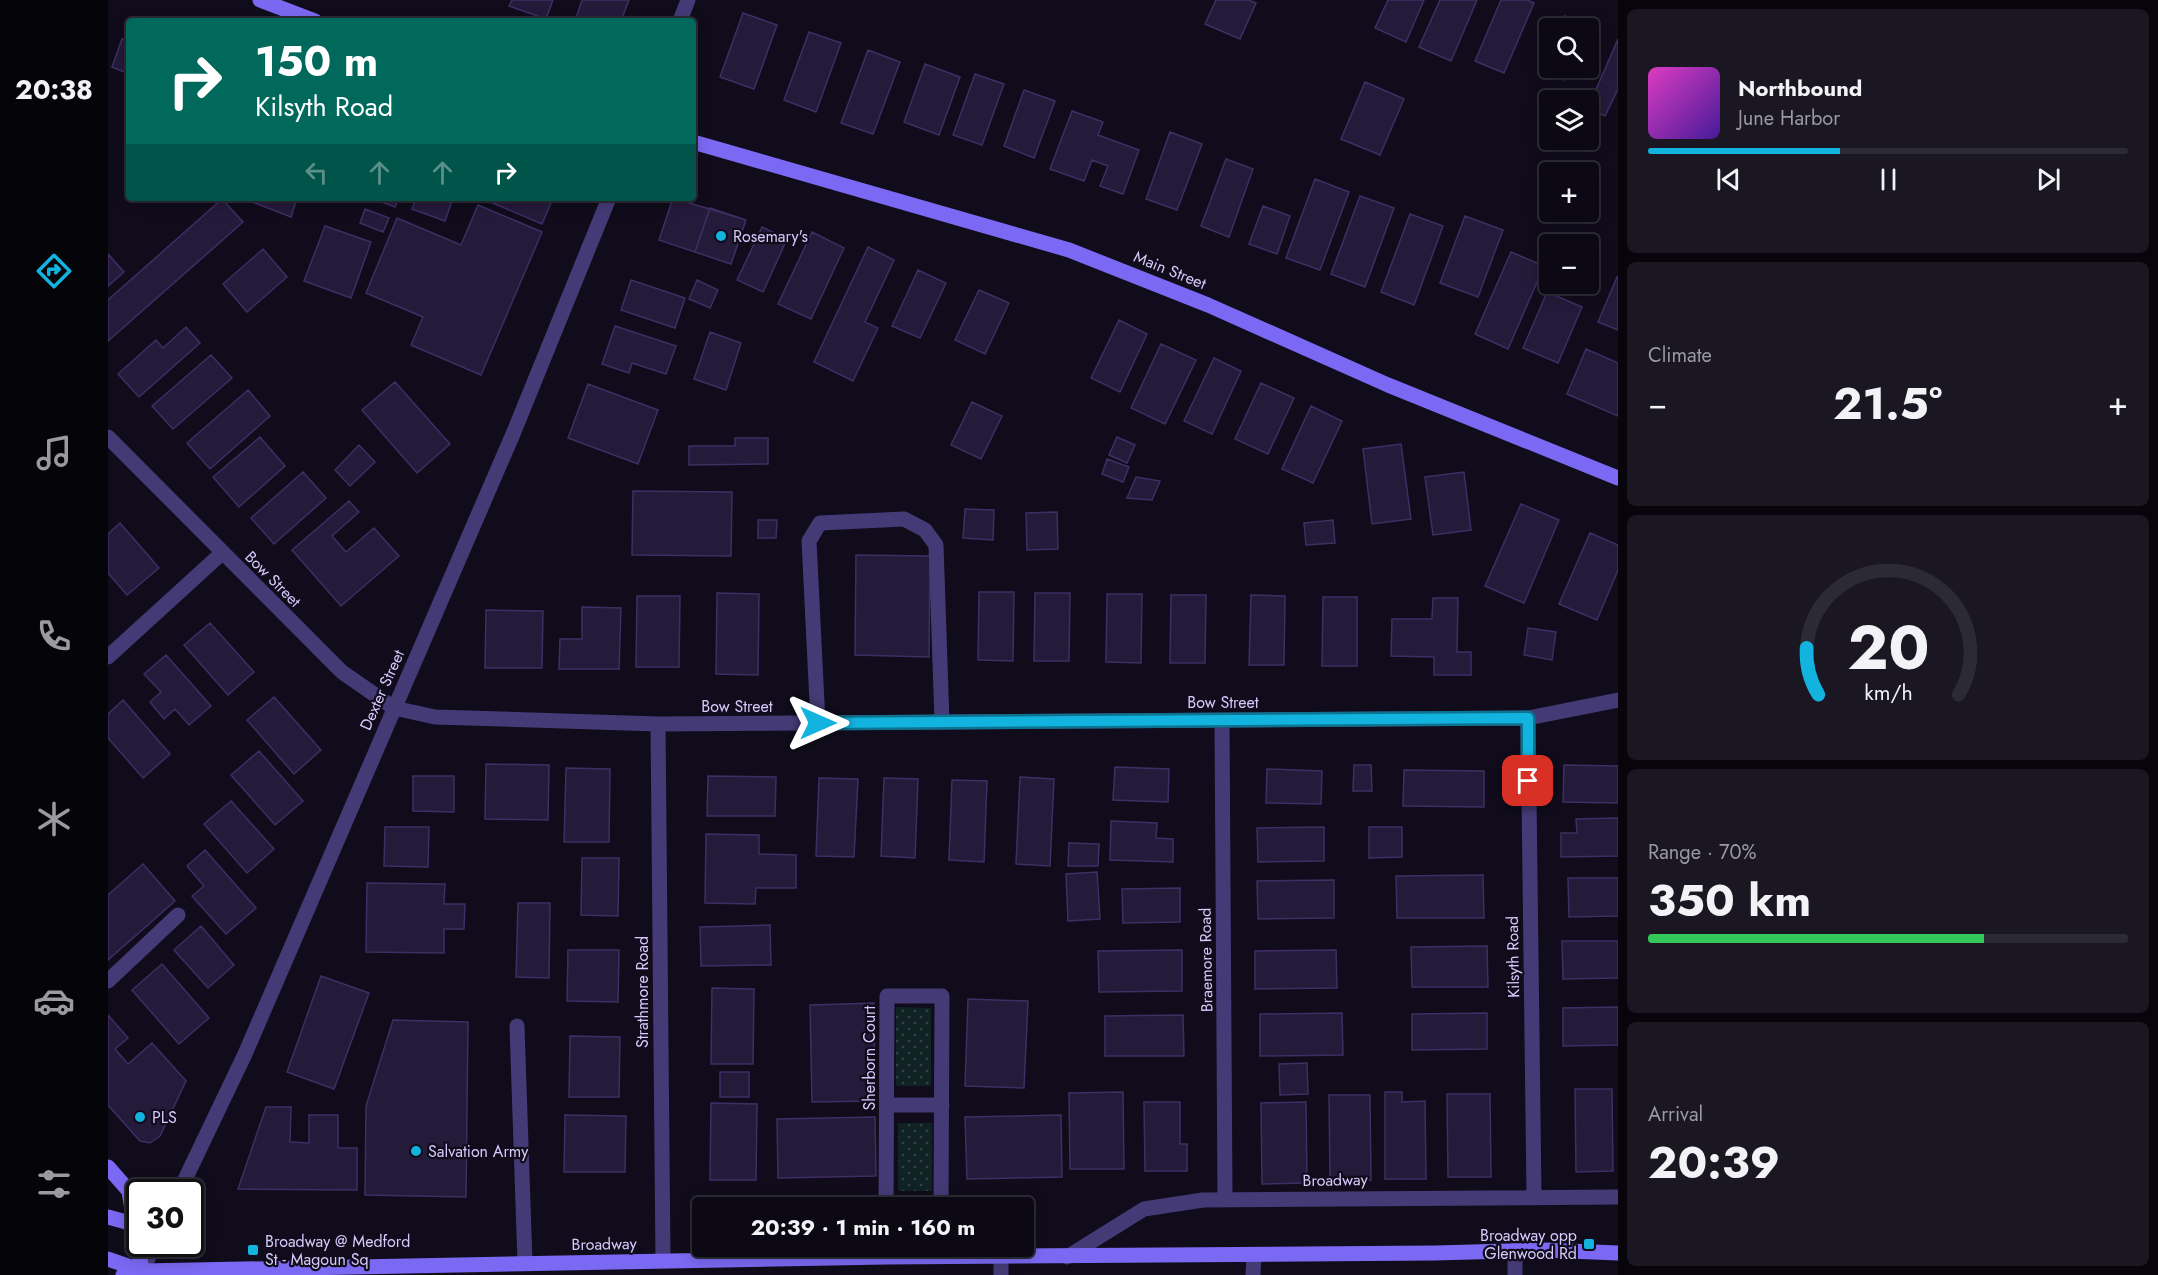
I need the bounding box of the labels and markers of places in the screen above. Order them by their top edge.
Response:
place label: Rosemary's [733,225,808,248]
marker: Rosemary's [714,229,728,243]
pin [1502,755,1553,806]
place label: PLS [152,1106,177,1129]
marker: PLS [133,1110,147,1124]
place label: Salvation Army [428,1140,529,1163]
marker: Salvation Army [409,1144,423,1158]
place label: Broadway opp Glenwood Rd [1480,1224,1577,1265]
place label: Broadway @ Medford St - Magoun Sq [265,1230,410,1271]
marker: Broadway opp Glenwood Rd [1582,1237,1596,1251]
marker: Broadway @ Medford St - Magoun Sq [246,1243,260,1257]

